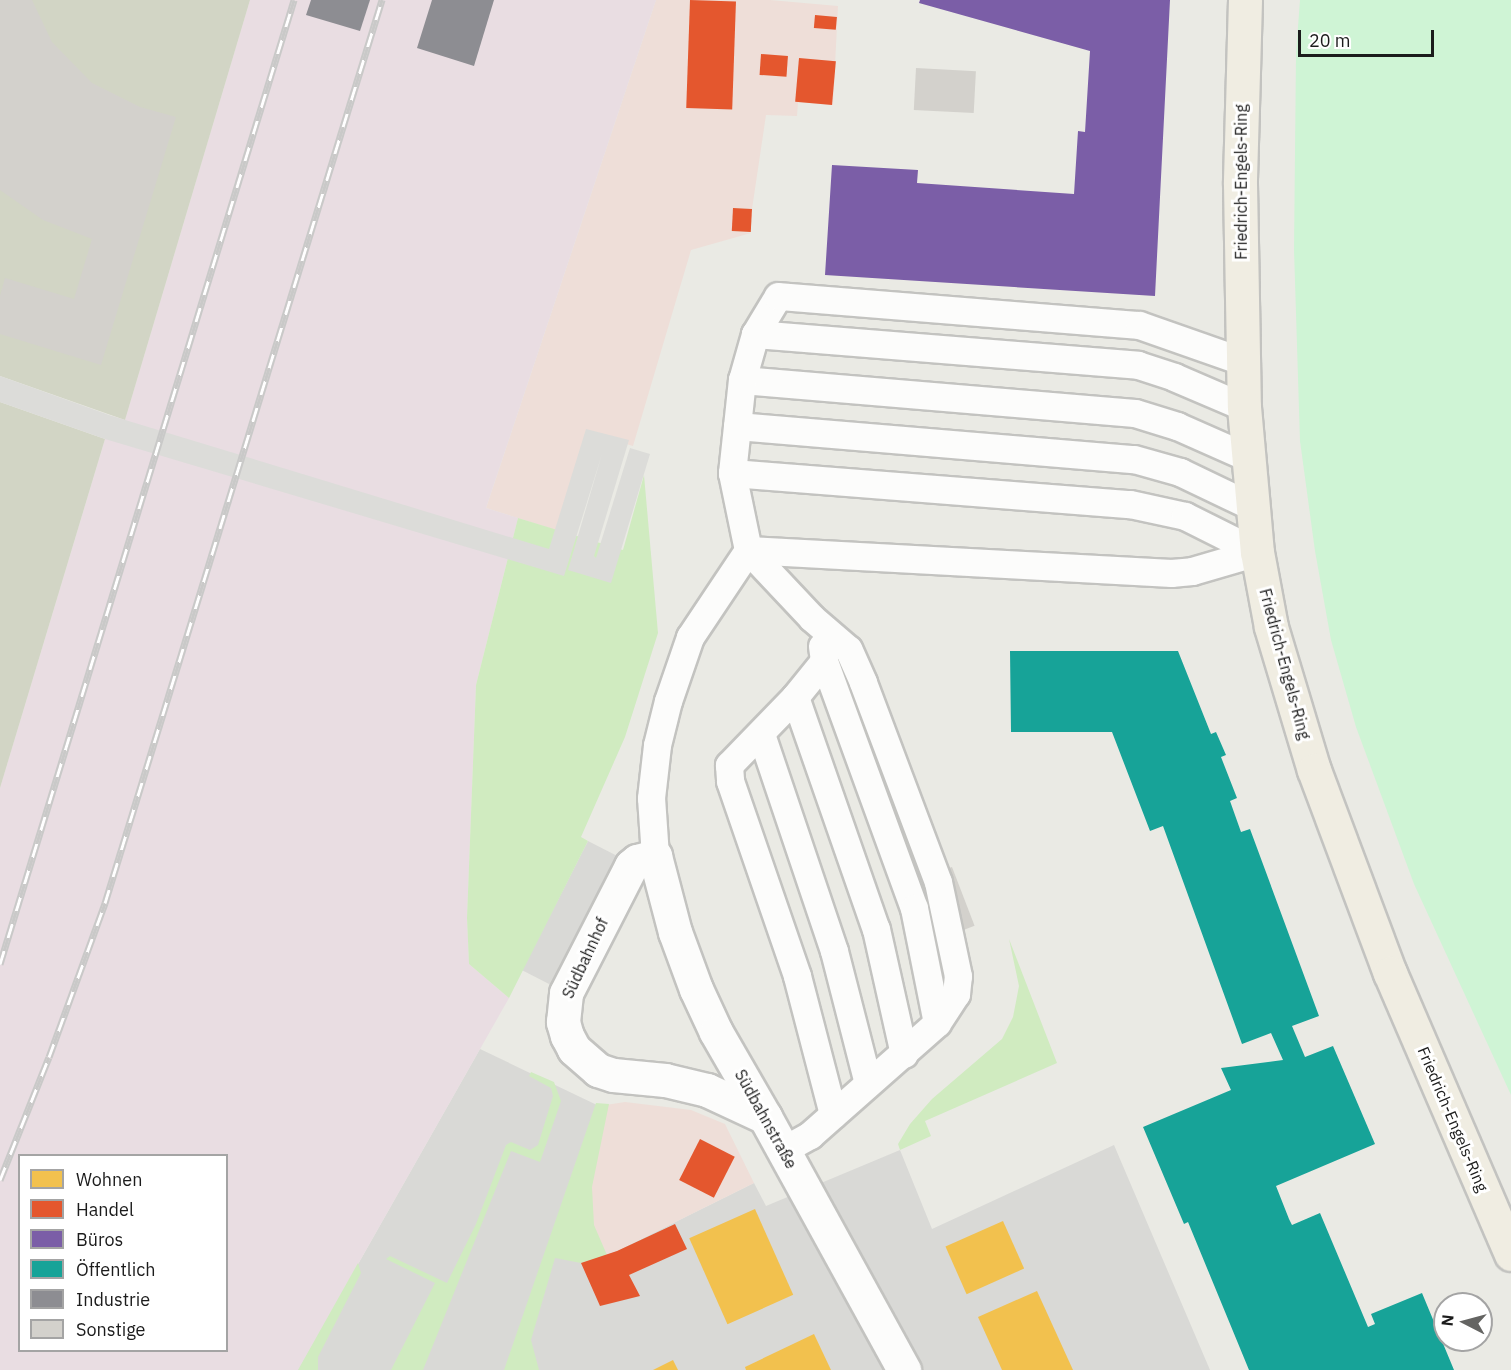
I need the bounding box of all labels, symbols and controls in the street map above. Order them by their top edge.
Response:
scale bar [1301,18,1438,56]
text: 20 m [1309,29,1351,52]
street label: Friedrich-Engels-Ring [1231,104,1251,260]
street label: Friedrich-Engels-Ring [1256,586,1314,742]
street label: Südbahnhof [558,915,612,1001]
street label: Friedrich-Engels-Ring [1414,1044,1492,1194]
street label: Südbahnstraße [731,1066,801,1172]
legend [18,1154,228,1352]
text: Wohnen [76,1168,142,1191]
text: Handel [76,1198,134,1221]
text: Büros [76,1228,123,1251]
text: Öffentlich [76,1258,155,1281]
text: Industrie [76,1288,150,1311]
north arrow [1433,1292,1493,1352]
text: N [1437,1314,1458,1327]
text: Sonstige [76,1318,146,1341]

